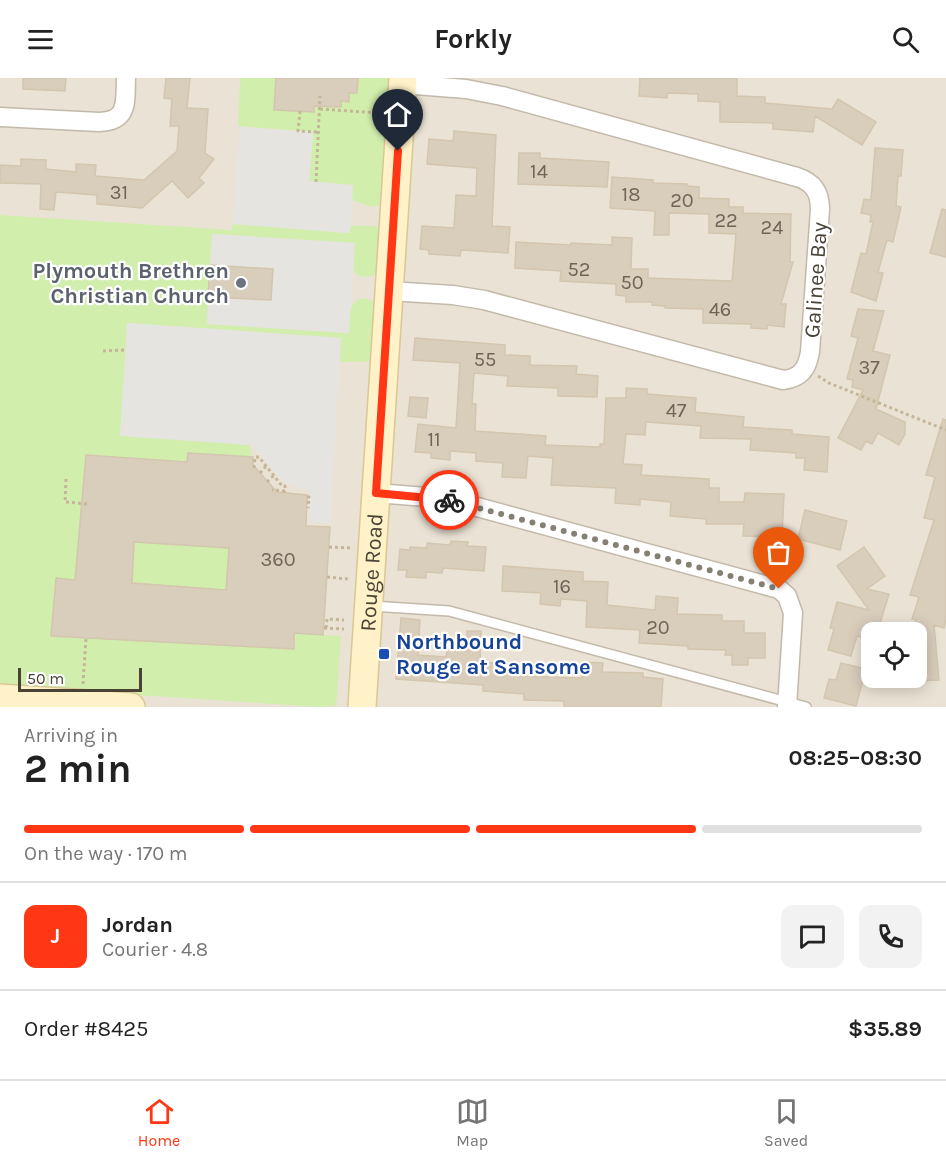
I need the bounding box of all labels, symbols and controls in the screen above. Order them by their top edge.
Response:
icon: menu [24,23,57,56]
text: Forkly [434,23,512,55]
icon: search [889,23,922,56]
pin [372,89,423,151]
icon: home [381,98,414,131]
house number: 14 [530,160,548,183]
house number: 31 [110,181,128,204]
house number: 18 [622,183,640,206]
house number: 20 [670,189,694,212]
house number: 22 [714,209,738,232]
house number: 24 [761,216,783,239]
street label: Galinee Bay [799,221,833,339]
place label: Plymouth Brethren Christian Church [32,258,229,309]
house number: 52 [568,258,590,281]
house number: 50 [620,271,644,294]
marker: Plymouth Brethren Christian Church [234,276,248,290]
house number: 46 [709,298,731,321]
house number: 55 [474,348,496,371]
house number: 37 [858,356,880,379]
house number: 47 [666,399,687,422]
house number: 11 [427,428,441,451]
courier [419,470,479,530]
icon: bike [433,484,466,517]
street label: Rouge Road [355,512,389,632]
pin [753,527,804,589]
icon: bag [762,536,795,569]
house number: 360 [260,548,296,571]
house number: 16 [553,575,571,598]
house number: 20 [646,616,670,639]
map controls [861,622,927,688]
button: locate [861,622,927,688]
place label: Northbound Rouge at Sansome [396,629,591,680]
marker: Northbound Rouge at Sansome [377,647,391,661]
scale bar [18,665,142,692]
text: 50 m [27,669,64,688]
text: Arriving in [24,724,118,747]
text: 08:25–08:30 [789,745,922,771]
text: 2 min [24,746,132,792]
text: On the way · 170 m [24,842,188,865]
button: chat [781,905,844,968]
button: phone [859,905,922,968]
text: Jordan [102,912,173,938]
text: J [51,923,60,949]
text: Courier · 4.8 [102,938,208,961]
text: Order #8425 [24,1016,148,1042]
text: $35.89 [848,1016,922,1042]
tab: Home [138,1095,180,1150]
tab: Map [456,1095,489,1150]
tab: Saved [764,1095,808,1150]

